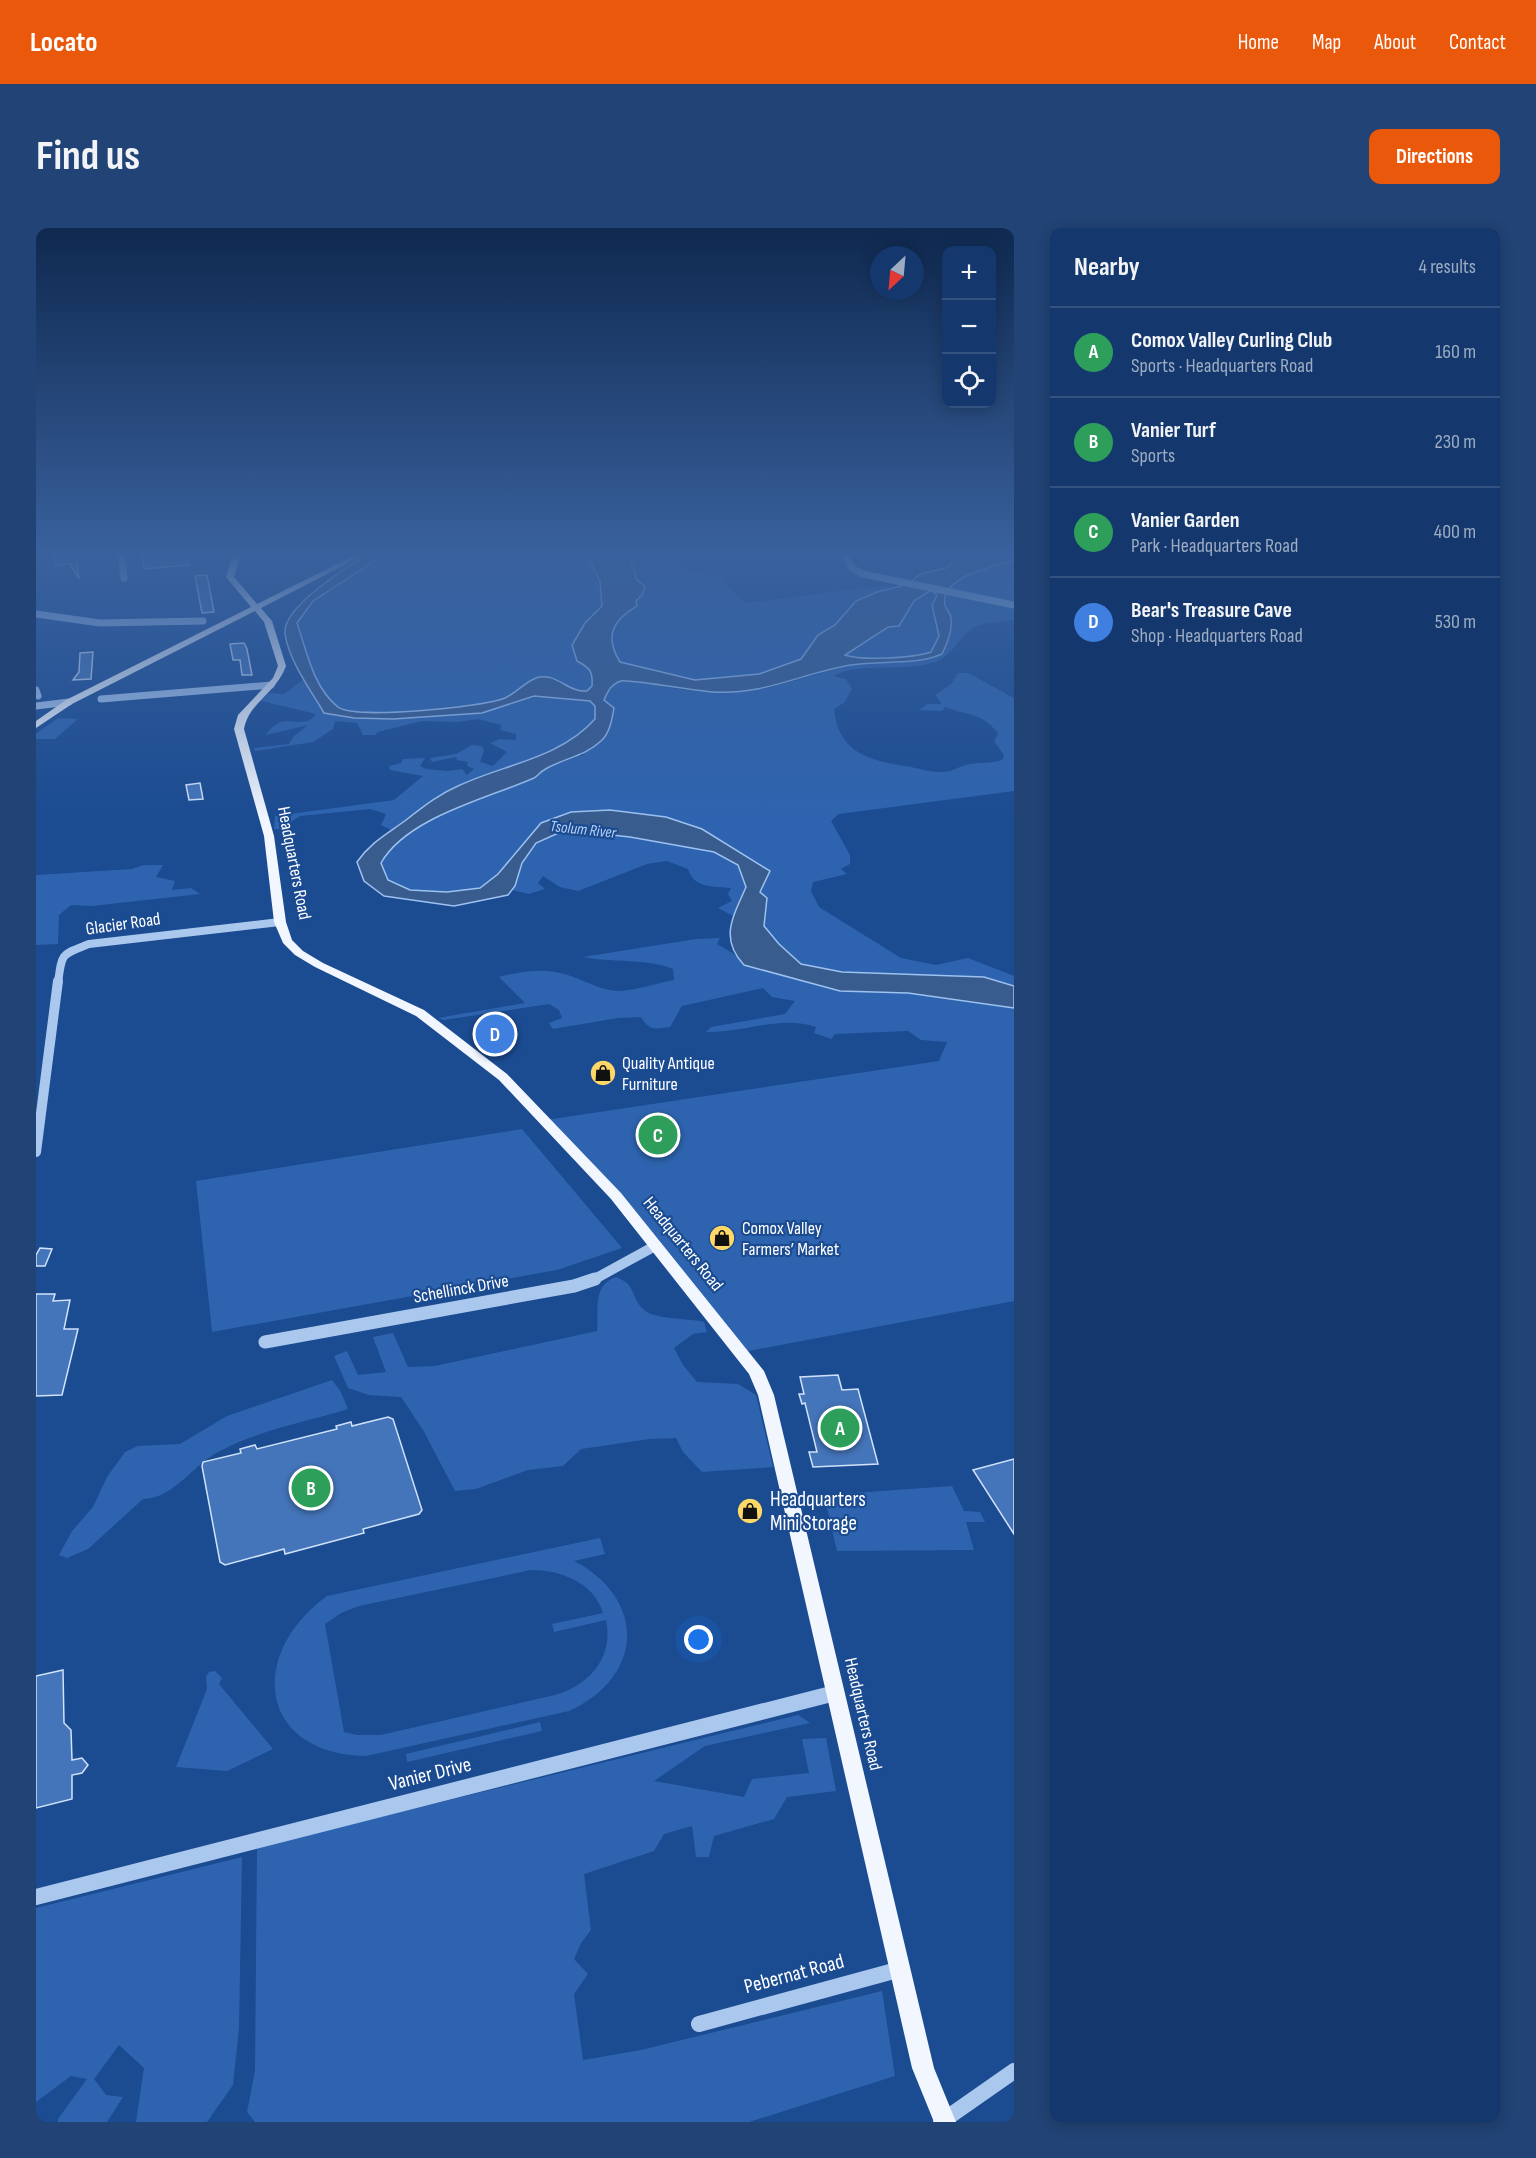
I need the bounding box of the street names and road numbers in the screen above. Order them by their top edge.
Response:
street label: Headquarters Road [273,805,315,921]
street label: Glacier Road [84,908,162,940]
street label: Headquarters Road [639,1193,727,1295]
street label: Schellinck Drive [412,1270,510,1308]
street label: Headquarters Road [840,1656,886,1772]
street label: Vanier Drive [386,1752,474,1796]
street label: Pebernat Road [741,1949,847,1999]

